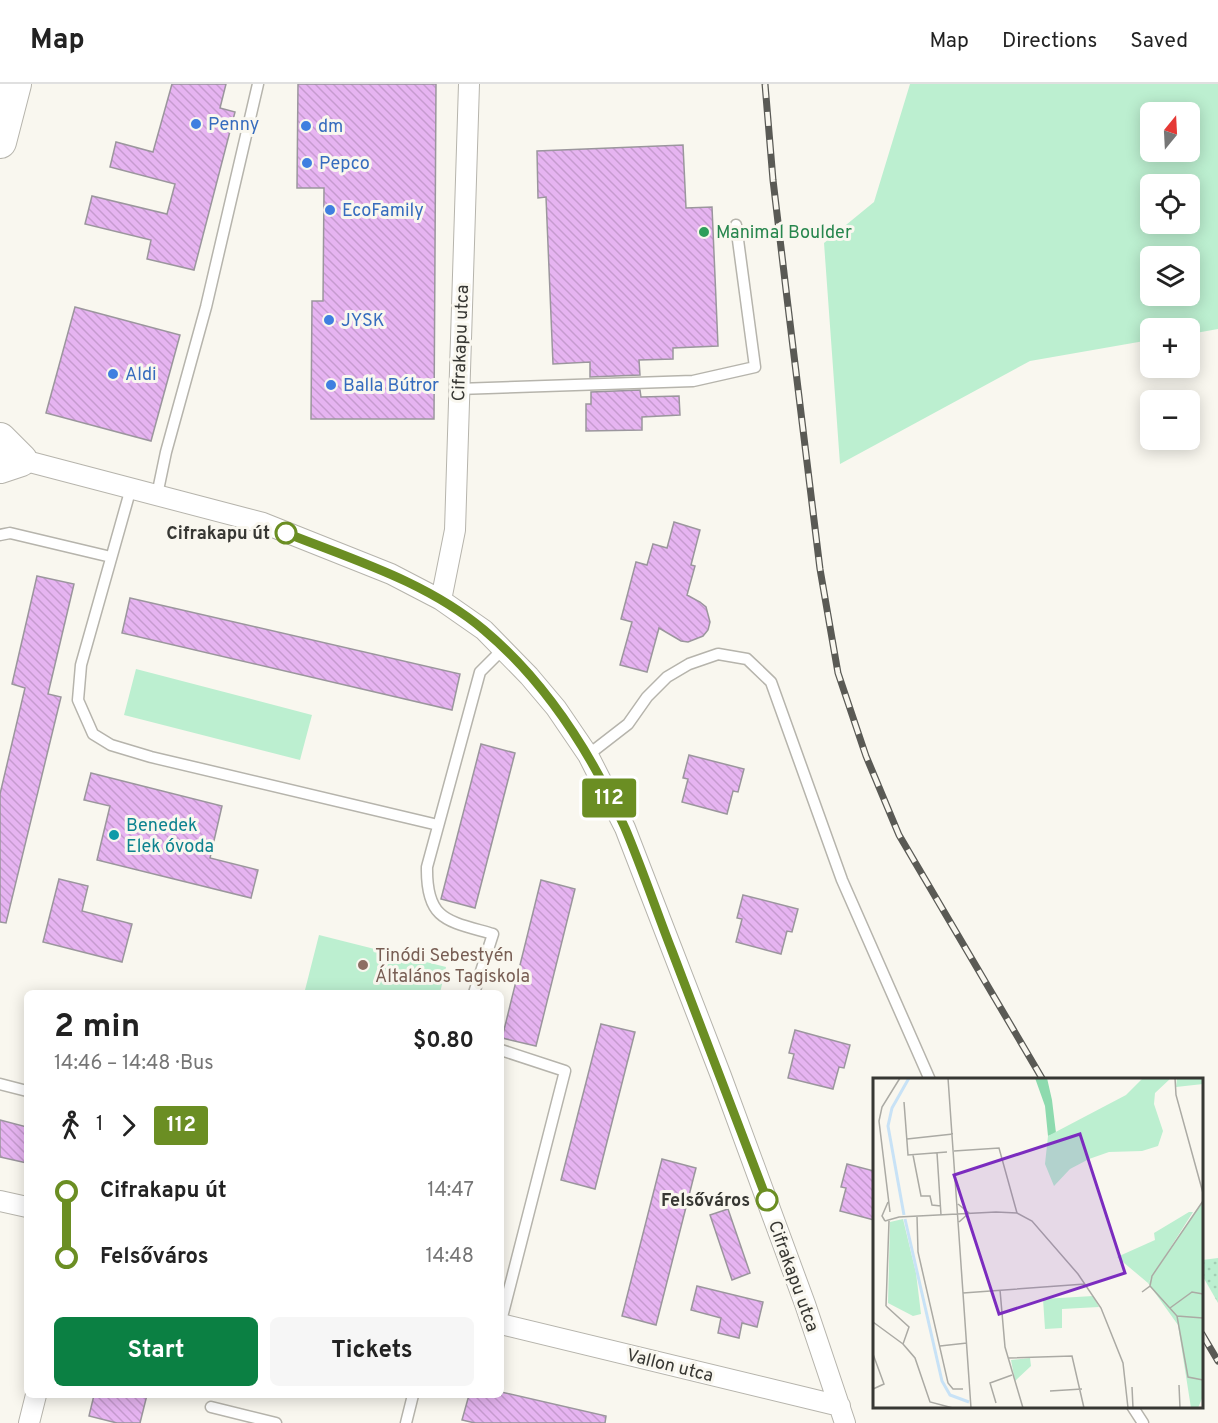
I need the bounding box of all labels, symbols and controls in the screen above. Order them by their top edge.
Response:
text: Map [30,23,85,59]
text: Map [929,28,969,55]
text: Directions [1002,28,1097,55]
text: Saved [1130,28,1188,55]
north arrow [1140,102,1200,162]
map controls [1140,102,1200,450]
place label: Penny [208,114,259,137]
place label: dm [318,116,343,139]
marker: Penny [189,117,203,131]
marker: dm [299,119,313,133]
place label: Pepco [319,153,370,176]
marker: Pepco [300,156,314,170]
button: locate [1140,174,1200,234]
place label: EcoFamily [342,200,424,223]
marker: EcoFamily [323,203,337,217]
place label: Manimal Boulder [716,222,852,245]
marker: Manimal Boulder [697,225,711,239]
button: layers [1140,246,1200,306]
street label: Cifrakapu utca [448,284,475,402]
place label: JYSK [341,310,385,333]
marker: JYSK [322,313,336,327]
button: + [1140,318,1200,378]
place label: Aldi [125,364,157,387]
marker: Aldi [106,367,120,381]
place label: Balla Bútror [343,375,439,398]
marker: Balla Bútror [324,378,338,392]
button: − [1140,390,1200,450]
marker: Cifrakapu út [275,522,297,544]
place label: Cifrakapu út [166,523,270,546]
line badge: 112 [574,778,644,818]
text: 112 [594,785,624,812]
place label: Benedek Elek óvoda [126,815,214,859]
marker: Benedek Elek óvoda [107,828,121,842]
place label: Tinódi Sebestyén Általános Tagiskola [375,945,530,989]
marker: Tinódi Sebestyén Általános Tagiskola [356,958,370,972]
text: 2 min [54,1007,140,1049]
text: $0.80 [413,1028,474,1055]
text: 14:46 – 14:48 · Bus [54,1051,214,1077]
inset map [873,1078,1203,1408]
icon: walk [54,1109,87,1142]
icon: forward [112,1109,145,1142]
text: 1 [96,1112,103,1138]
text: 112 [166,1112,196,1139]
text: Cifrakapu út [100,1178,227,1205]
text: 14:47 [427,1178,474,1204]
marker: Felsőváros [756,1189,778,1211]
place label: Felsőváros [661,1190,750,1213]
street label: Cifrakapu utca [762,1218,823,1335]
text: Felsőváros [100,1244,209,1271]
text: 14:48 [425,1244,474,1270]
button: Start [54,1317,258,1386]
button: Tickets [270,1317,474,1386]
street label: Vallon utca [624,1345,715,1388]

